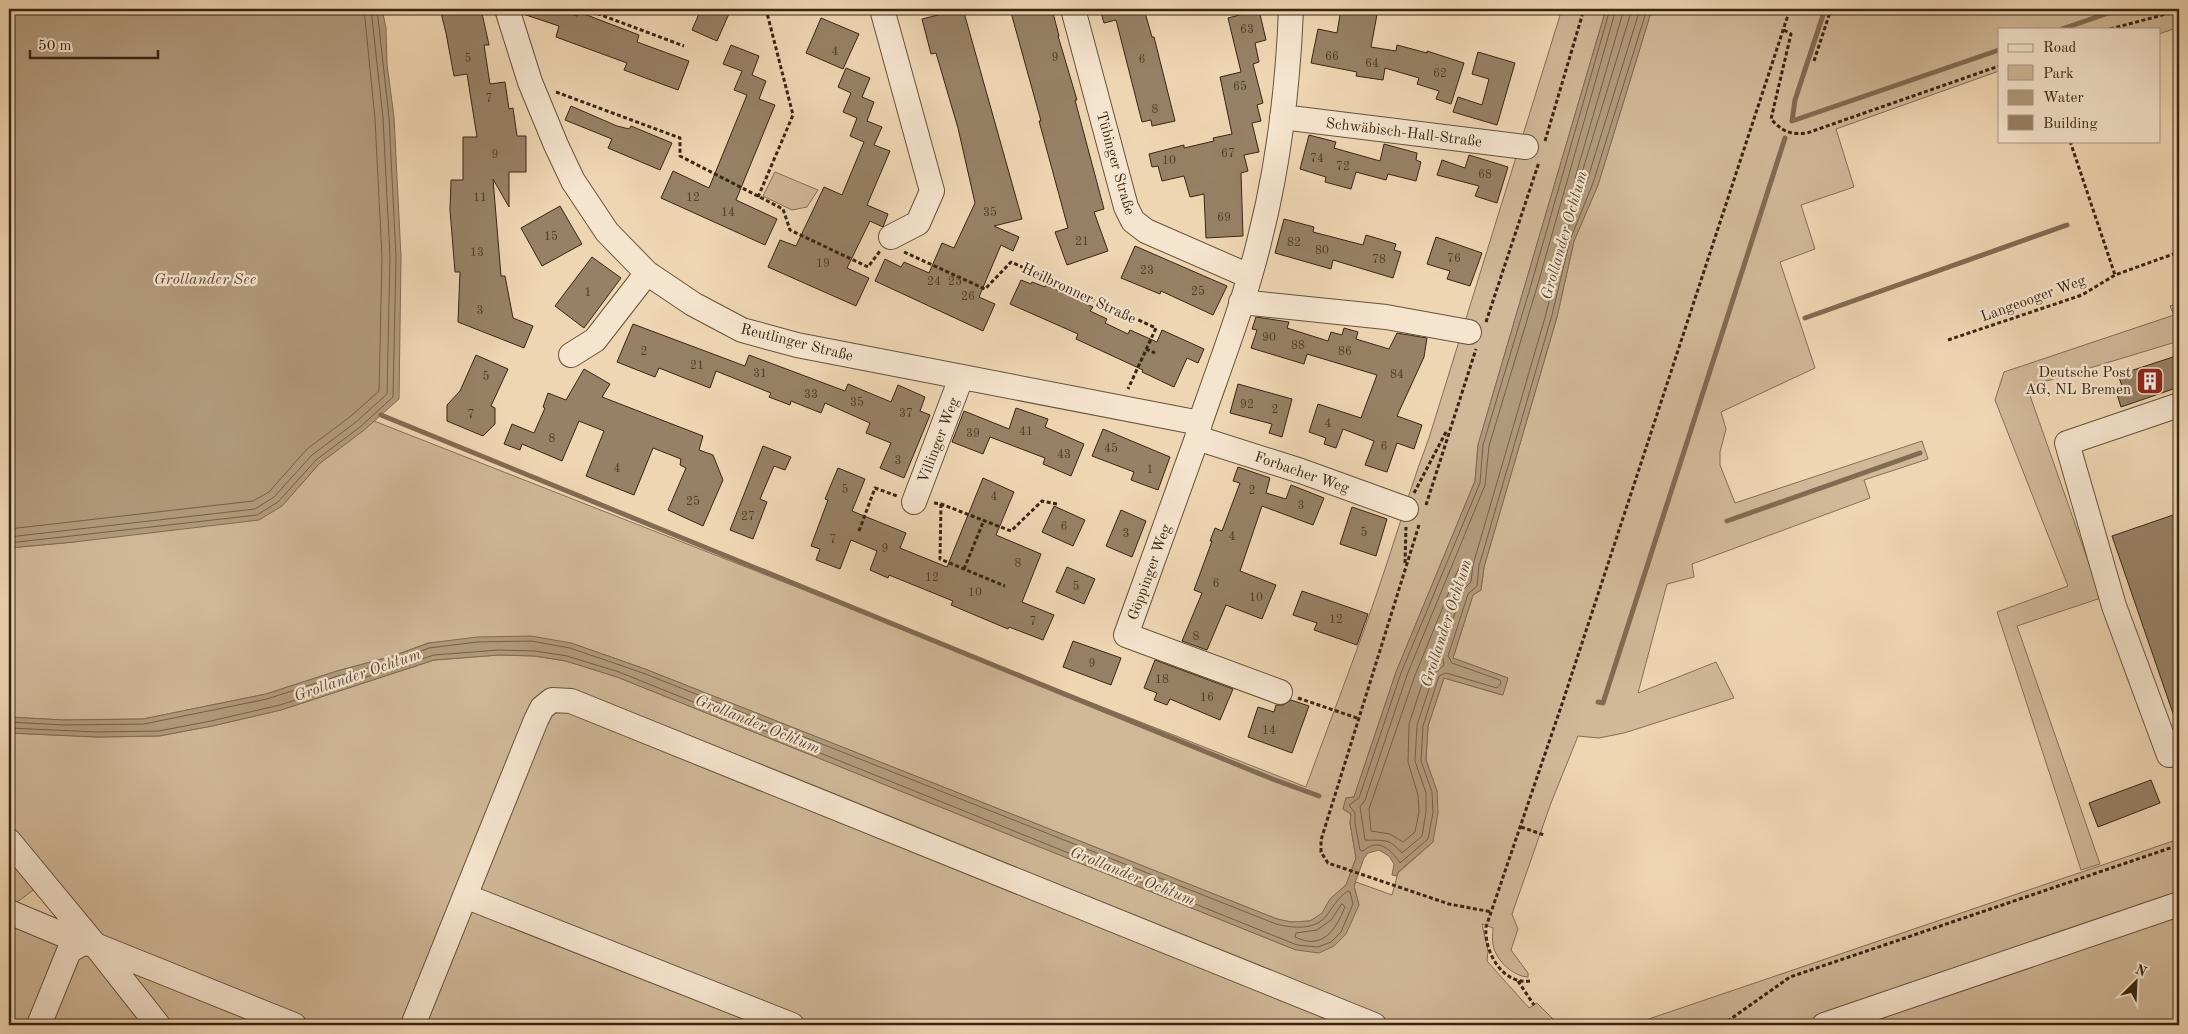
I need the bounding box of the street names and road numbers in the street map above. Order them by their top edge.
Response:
street label: Tübinger Straße [1093,110,1137,217]
street label: Schwäbisch-Hall-Straße [1325,116,1483,151]
street label: Heilbronner Straße [1019,261,1138,327]
street label: Langeooger Weg [1979,273,2088,325]
street label: Reutlinger Straße [739,322,855,365]
street label: Villinger Weg [916,396,963,485]
street label: Forbacher Weg [1252,450,1351,497]
street label: Göppinger Weg [1126,523,1175,622]

